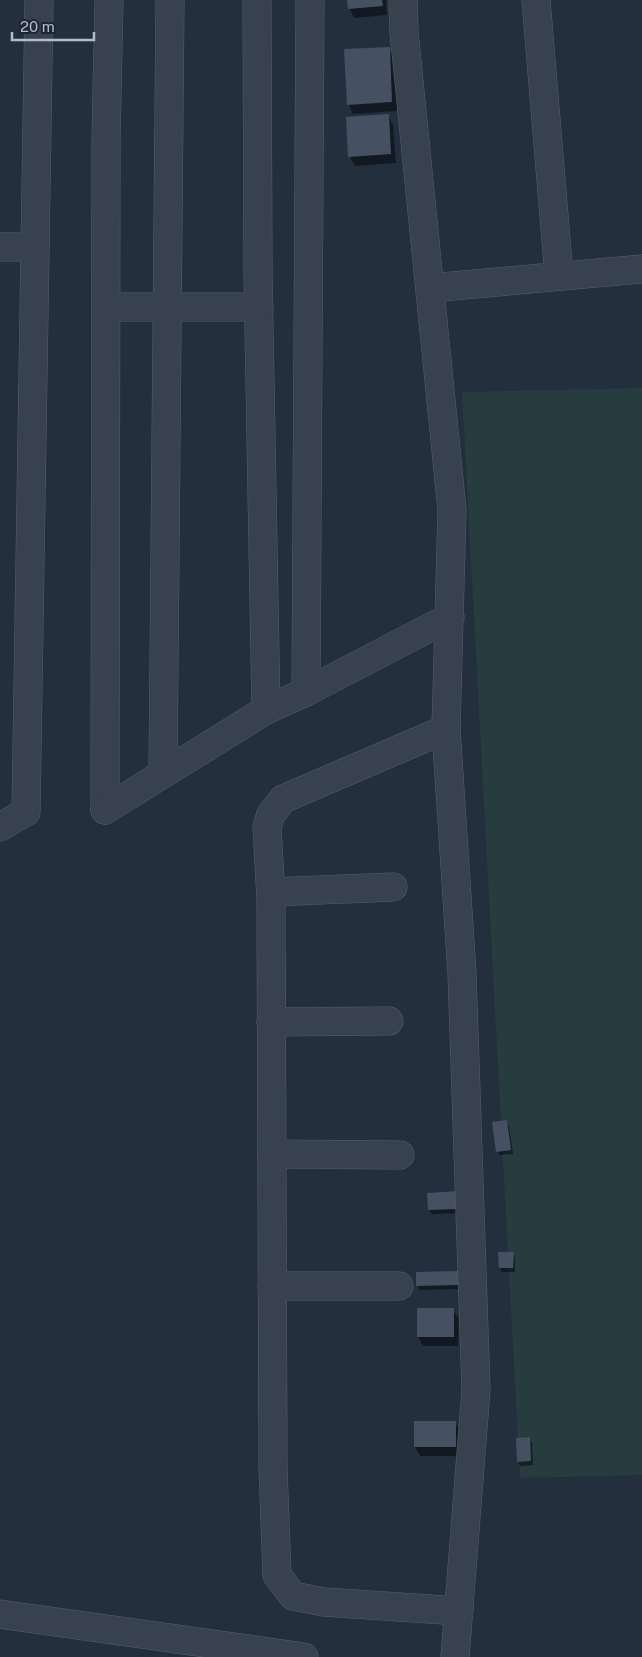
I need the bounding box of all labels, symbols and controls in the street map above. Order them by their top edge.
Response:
scale bar [12,10,95,42]
text: 20 m [20,18,55,35]

